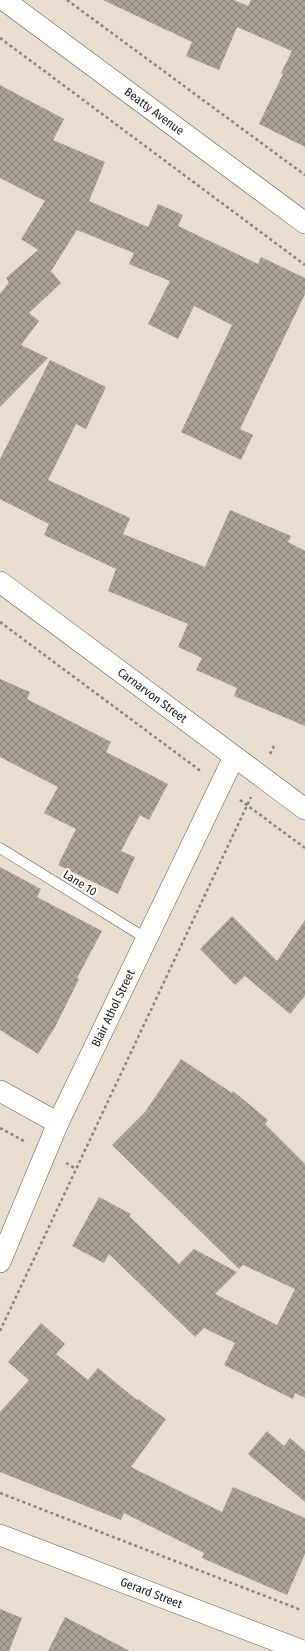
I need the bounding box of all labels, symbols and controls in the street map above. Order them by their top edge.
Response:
street label: Beatty Avenue [122,85,187,138]
street label: Carnarvon Street [115,665,190,726]
street label: Lane 10 [61,867,99,899]
street label: Blair Athol Street [89,967,138,1049]
street label: Gerard Street [118,1575,184,1611]

